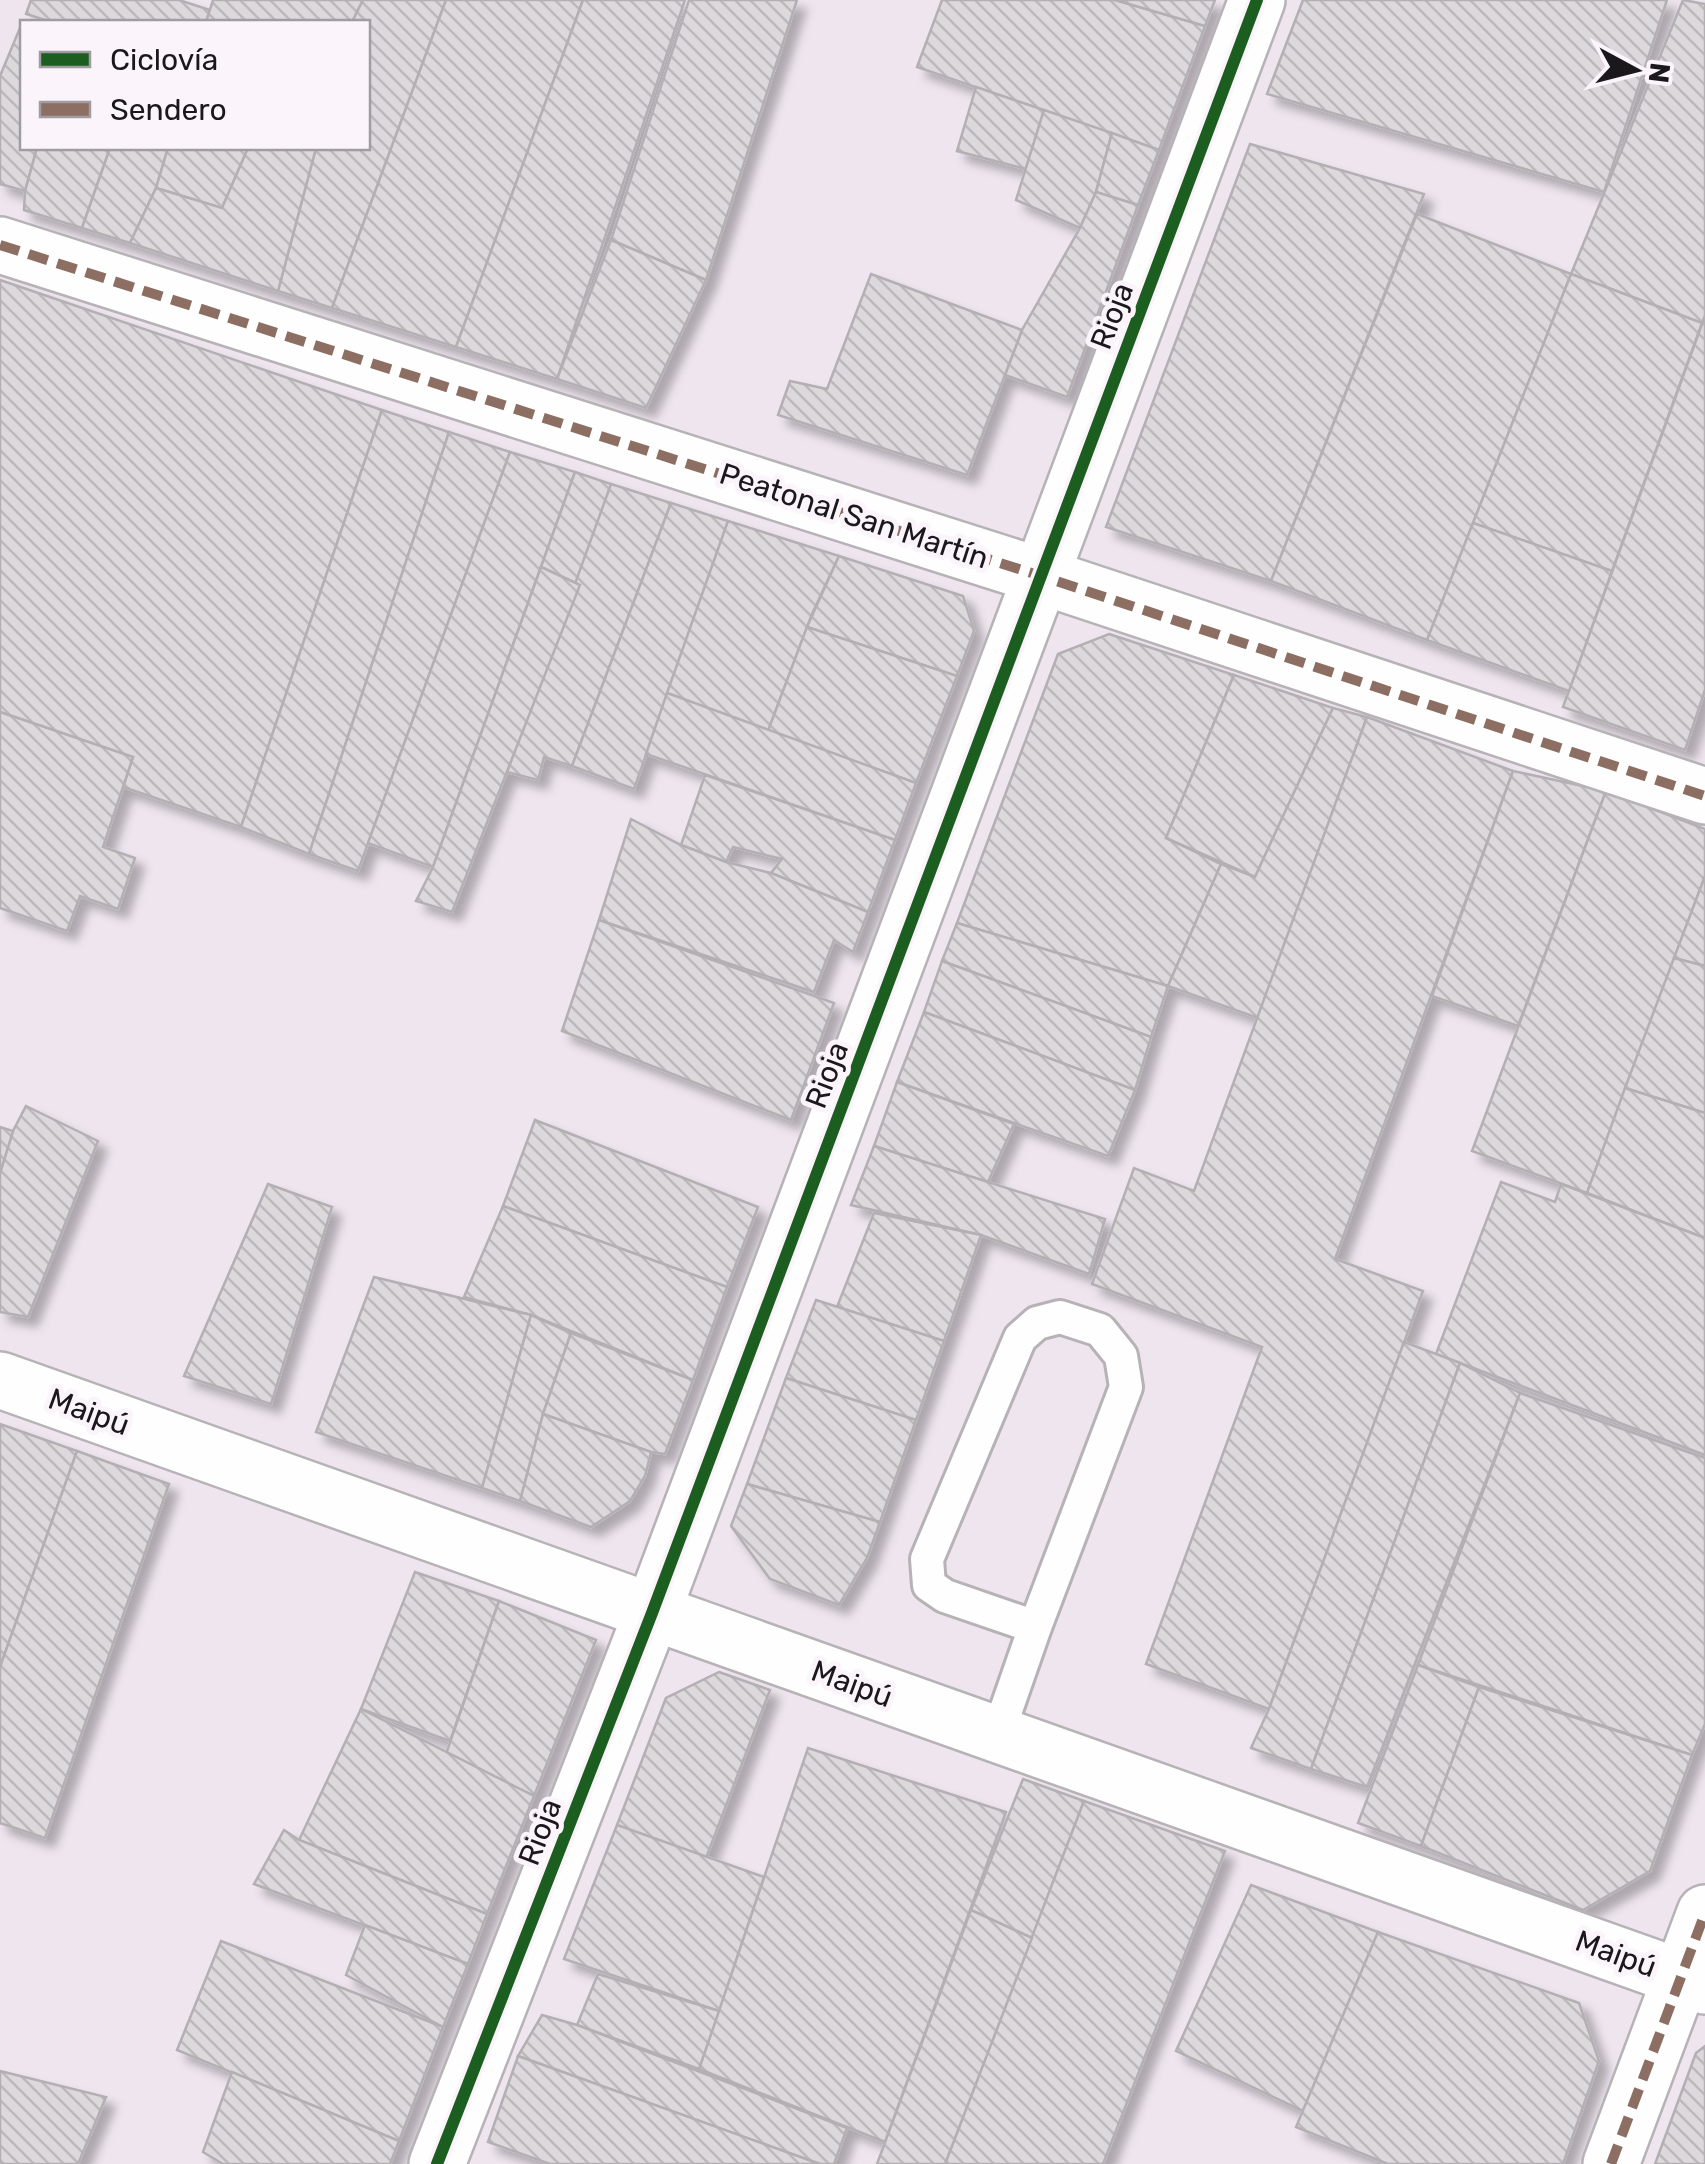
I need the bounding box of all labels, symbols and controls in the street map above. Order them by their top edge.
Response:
legend [20,20,370,150]
north arrow [1585,20,1685,120]
text: Ciclovía [110,42,218,78]
text: N [1642,61,1677,85]
text: Sendero [110,92,227,128]
street label: Rioja [1083,278,1141,354]
street label: Peatonal San Martín [715,456,993,576]
street label: Rioja [798,1037,856,1113]
street label: Maipú [44,1381,134,1443]
street label: Maipú [807,1653,897,1715]
street label: Rioja [511,1794,569,1870]
street label: Maipú [1571,1923,1661,1985]

